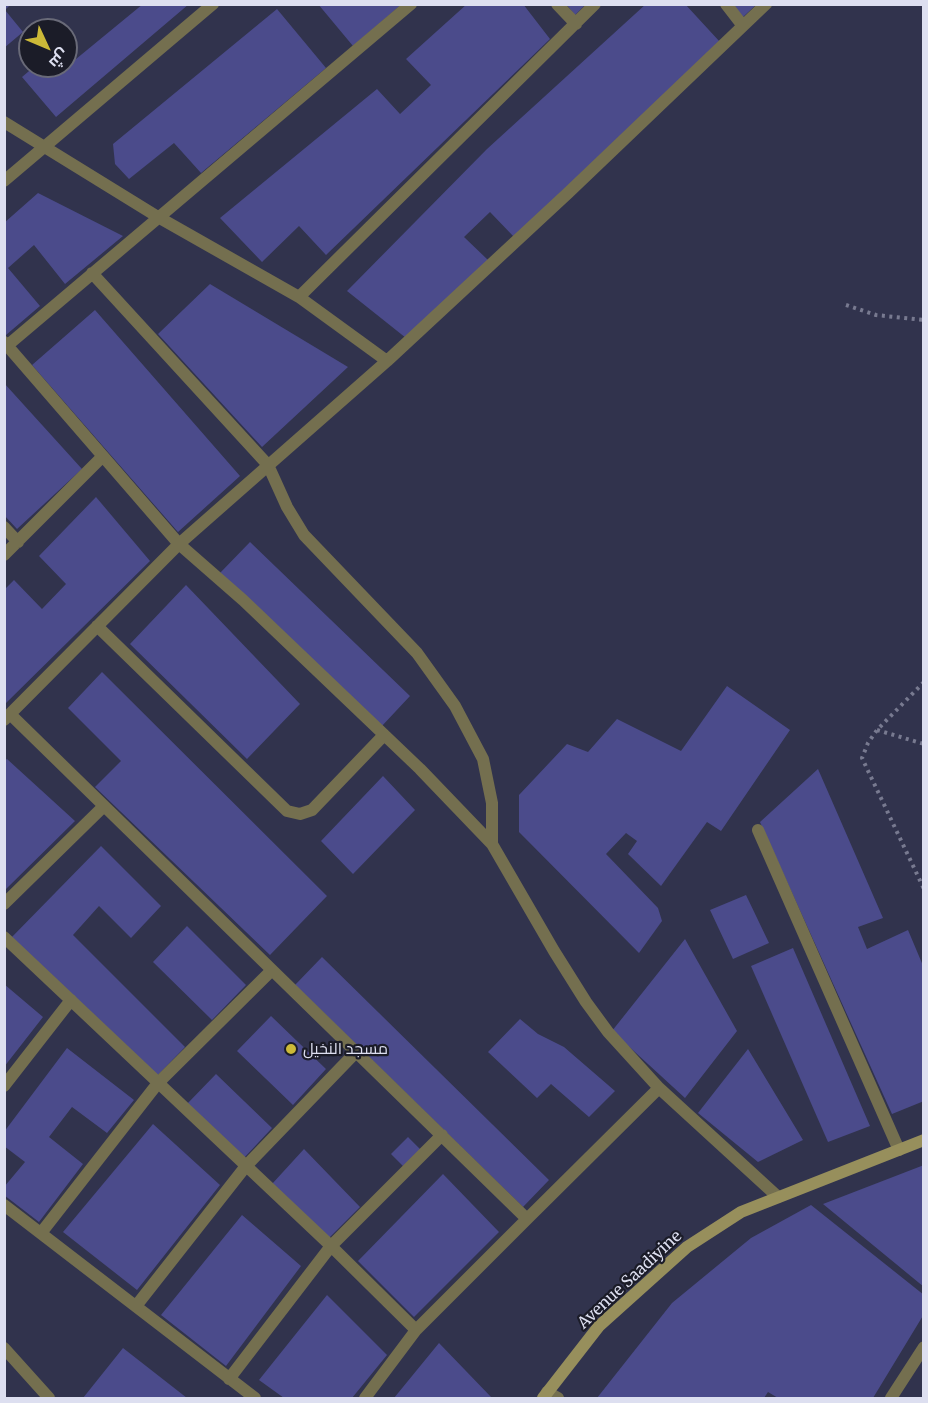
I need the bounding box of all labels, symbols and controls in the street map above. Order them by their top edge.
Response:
north arrow [18,18,78,78]
text: ش [45,45,74,73]
place label: مسجد النخيل [303,1039,388,1059]
marker: مسجد النخيل [284,1042,298,1056]
street label: Avenue Saadiyine [574,1227,686,1333]

